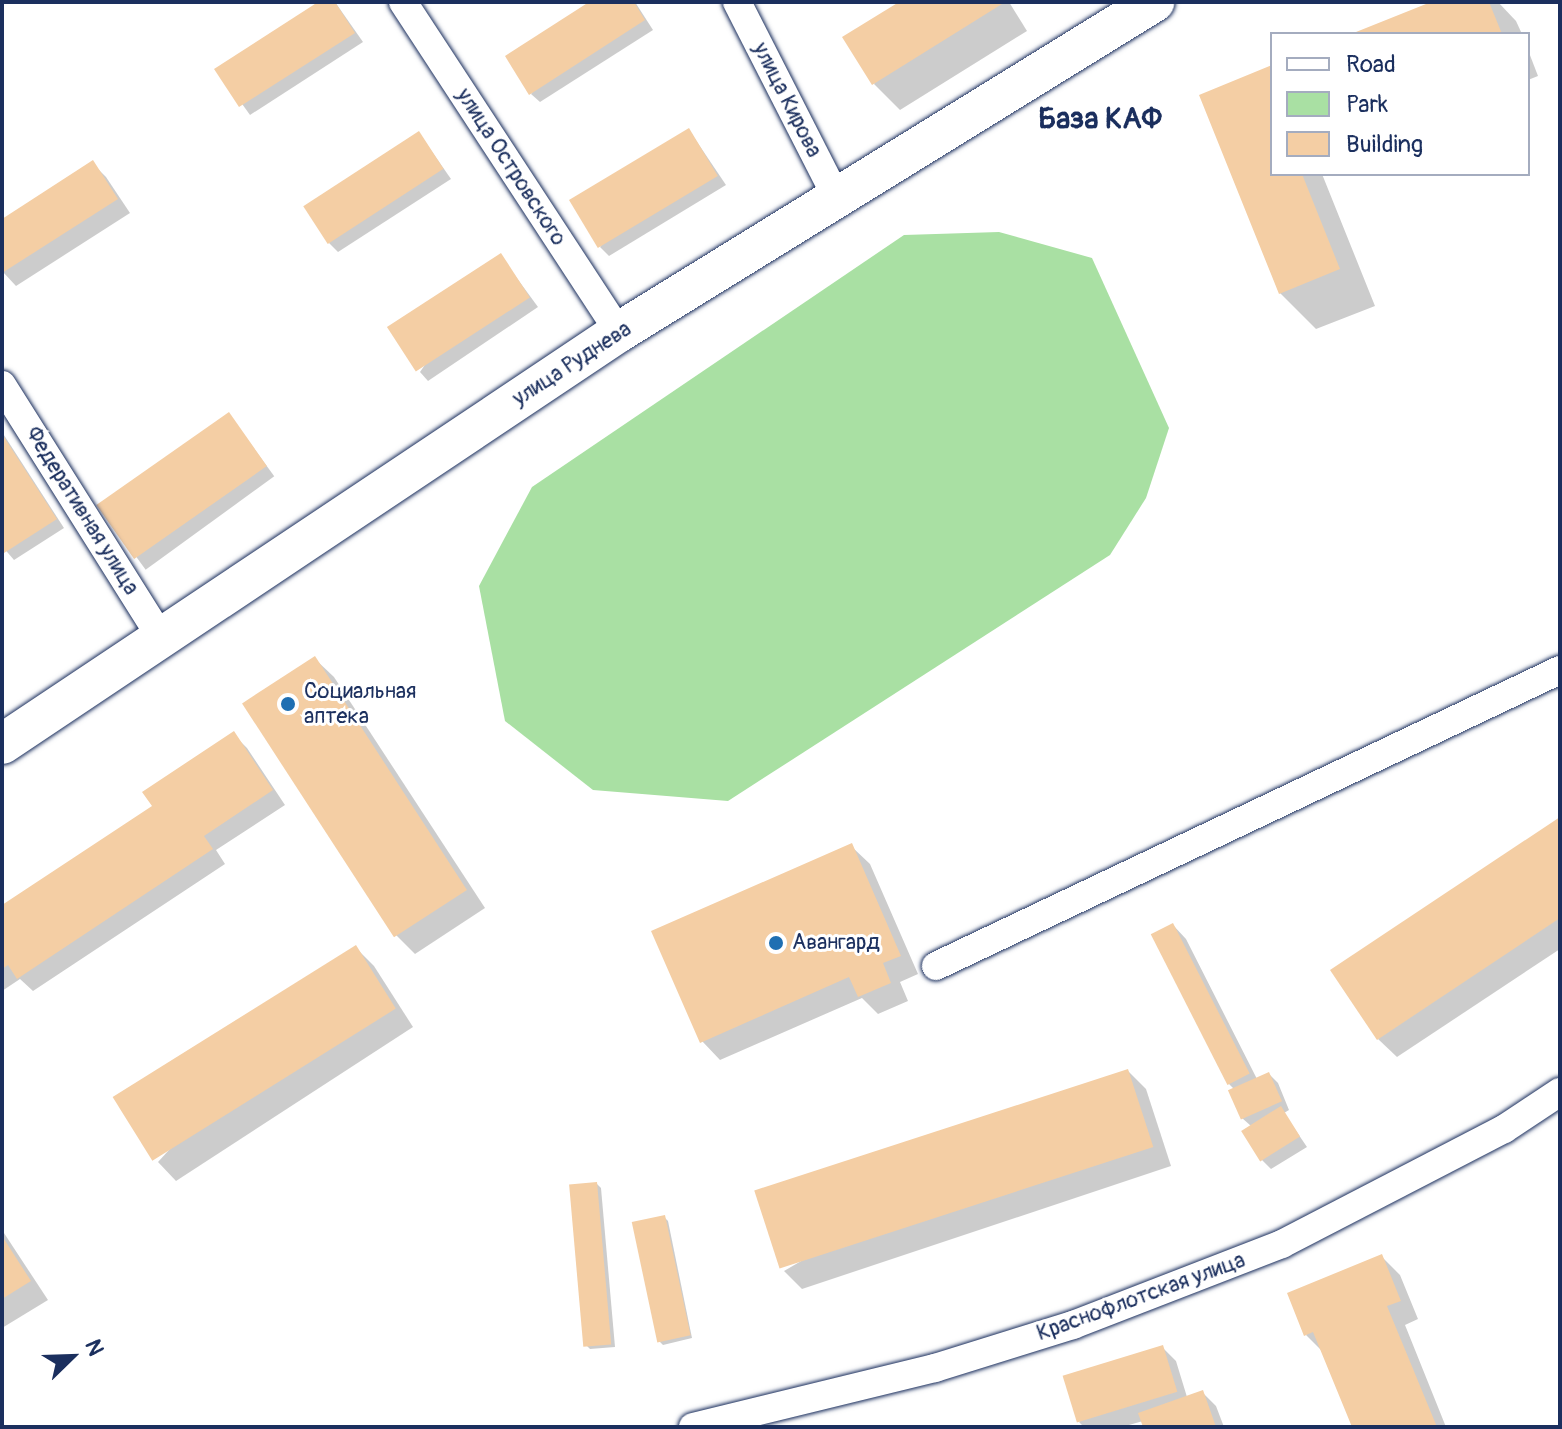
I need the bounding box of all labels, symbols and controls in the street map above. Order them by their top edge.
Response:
legend [1270,32,1530,176]
street label: улица Кирова [747,38,827,162]
text: Road [1346,50,1396,79]
street label: улица Островского [450,84,572,250]
text: Park [1346,90,1388,119]
district label: База КАФ [1038,101,1162,137]
text: Building [1346,130,1423,159]
street label: улица Руднева [508,316,636,412]
street label: Федеративная улица [20,422,144,600]
place label: Социальная аптека [304,678,416,730]
marker: Социальная аптека [279,695,297,713]
place label: Авангард [792,930,880,956]
marker: Авангард [767,934,785,952]
street label: Краснофлотская улица [1033,1247,1249,1347]
north arrow [32,1317,112,1397]
text: N [78,1335,110,1360]

